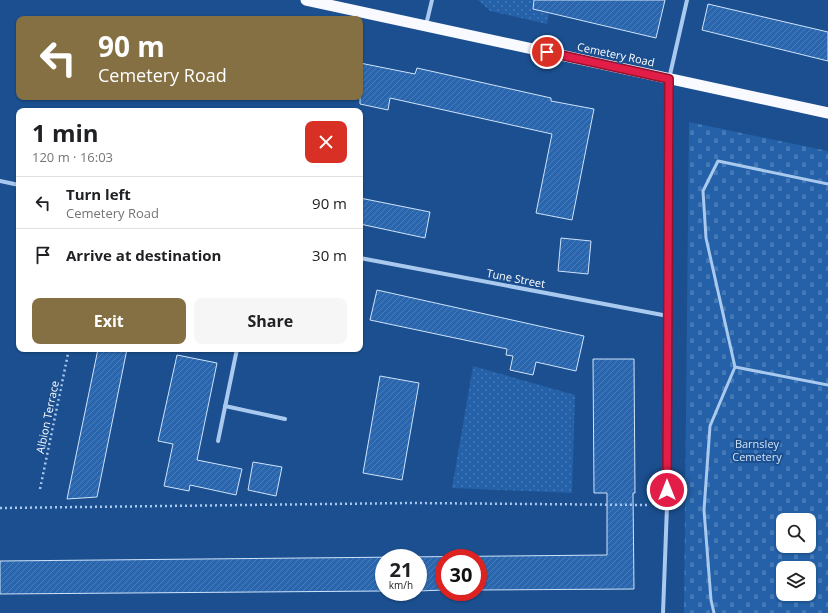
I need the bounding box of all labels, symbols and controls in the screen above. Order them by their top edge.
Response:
text: 90 m [98,27,165,65]
icon: left [32,32,84,84]
pin [530,35,564,69]
street label: Cemetery Road [576,38,656,70]
icon: arrive [536,41,558,63]
text: Cemetery Road [98,63,227,87]
text: 1 min [32,116,99,149]
button: close [305,121,347,163]
text: 120 m · 16:03 [32,148,113,166]
text: Turn left [66,184,131,204]
icon: left [32,192,54,214]
text: 90 m [312,193,347,213]
text: Cemetery Road [66,204,159,222]
icon: arrive [32,244,54,266]
text: Arrive at destination [66,245,221,265]
text: 30 m [312,245,347,265]
street label: Tune Street [485,265,547,291]
button: Exit [32,298,186,344]
button: Share [194,298,347,344]
street label: Albion Terrace [32,379,62,455]
park label: Barnsley Cemetery [732,436,782,464]
position arrow [646,469,688,511]
map controls [776,513,816,601]
button: search [776,513,816,553]
speed limit sign: 30 [435,549,487,601]
text: 21 [390,556,412,583]
button: layers [776,561,816,601]
text: km/h [389,578,413,592]

